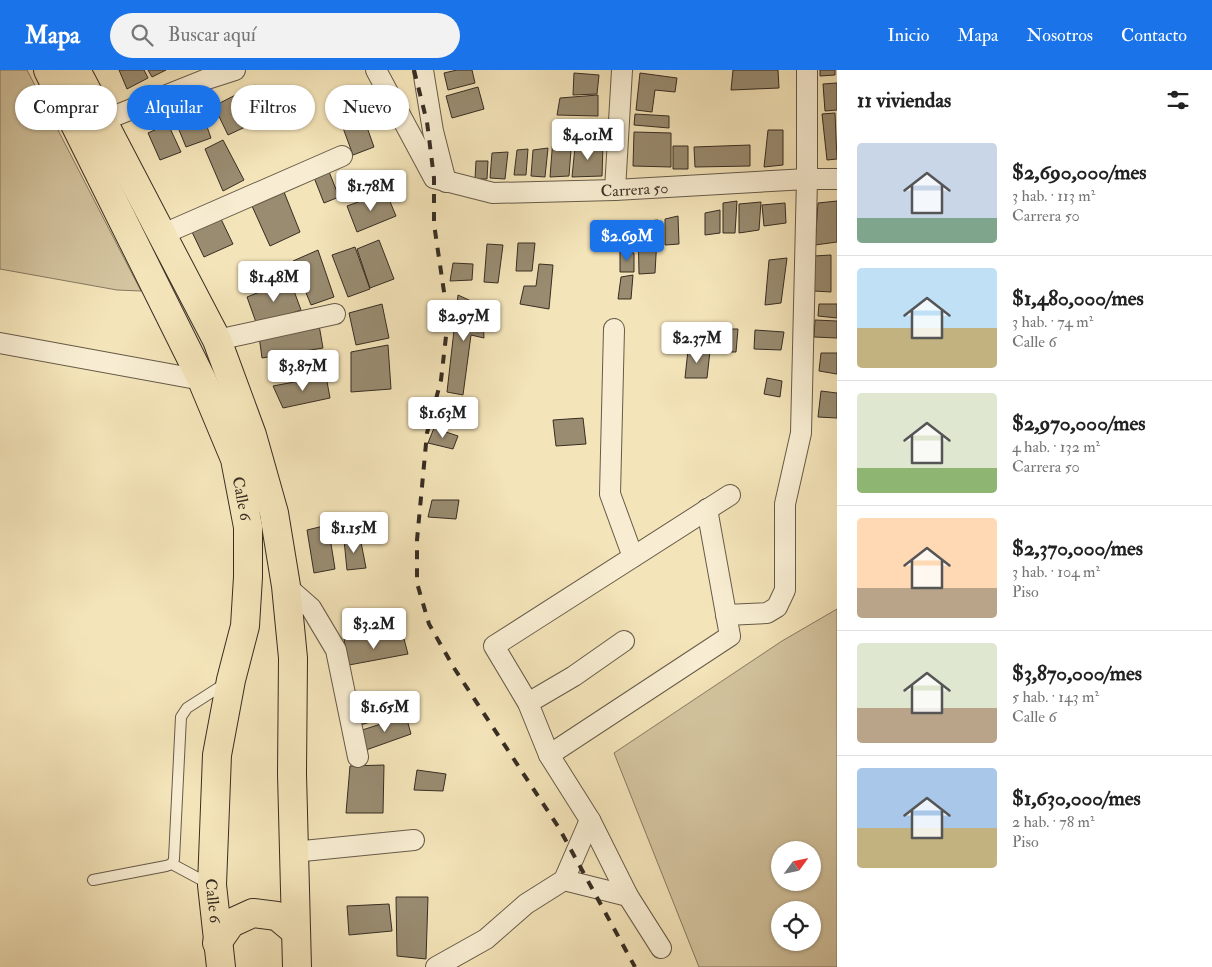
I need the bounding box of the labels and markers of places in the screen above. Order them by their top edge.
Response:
pin: $4.01M [547,118,629,161]
pin: $1.78M [330,170,412,212]
pin: $2.69M [586,220,668,262]
pin: $1.48M [233,260,315,303]
pin: $2.97M [423,300,505,342]
pin: $2.37M [656,322,738,364]
pin: $3.87M [262,350,344,392]
pin: $1.63M [402,396,484,439]
pin: $1.15M [313,512,395,554]
pin: $3.2M [339,608,409,650]
pin: $1.65M [344,690,426,733]

